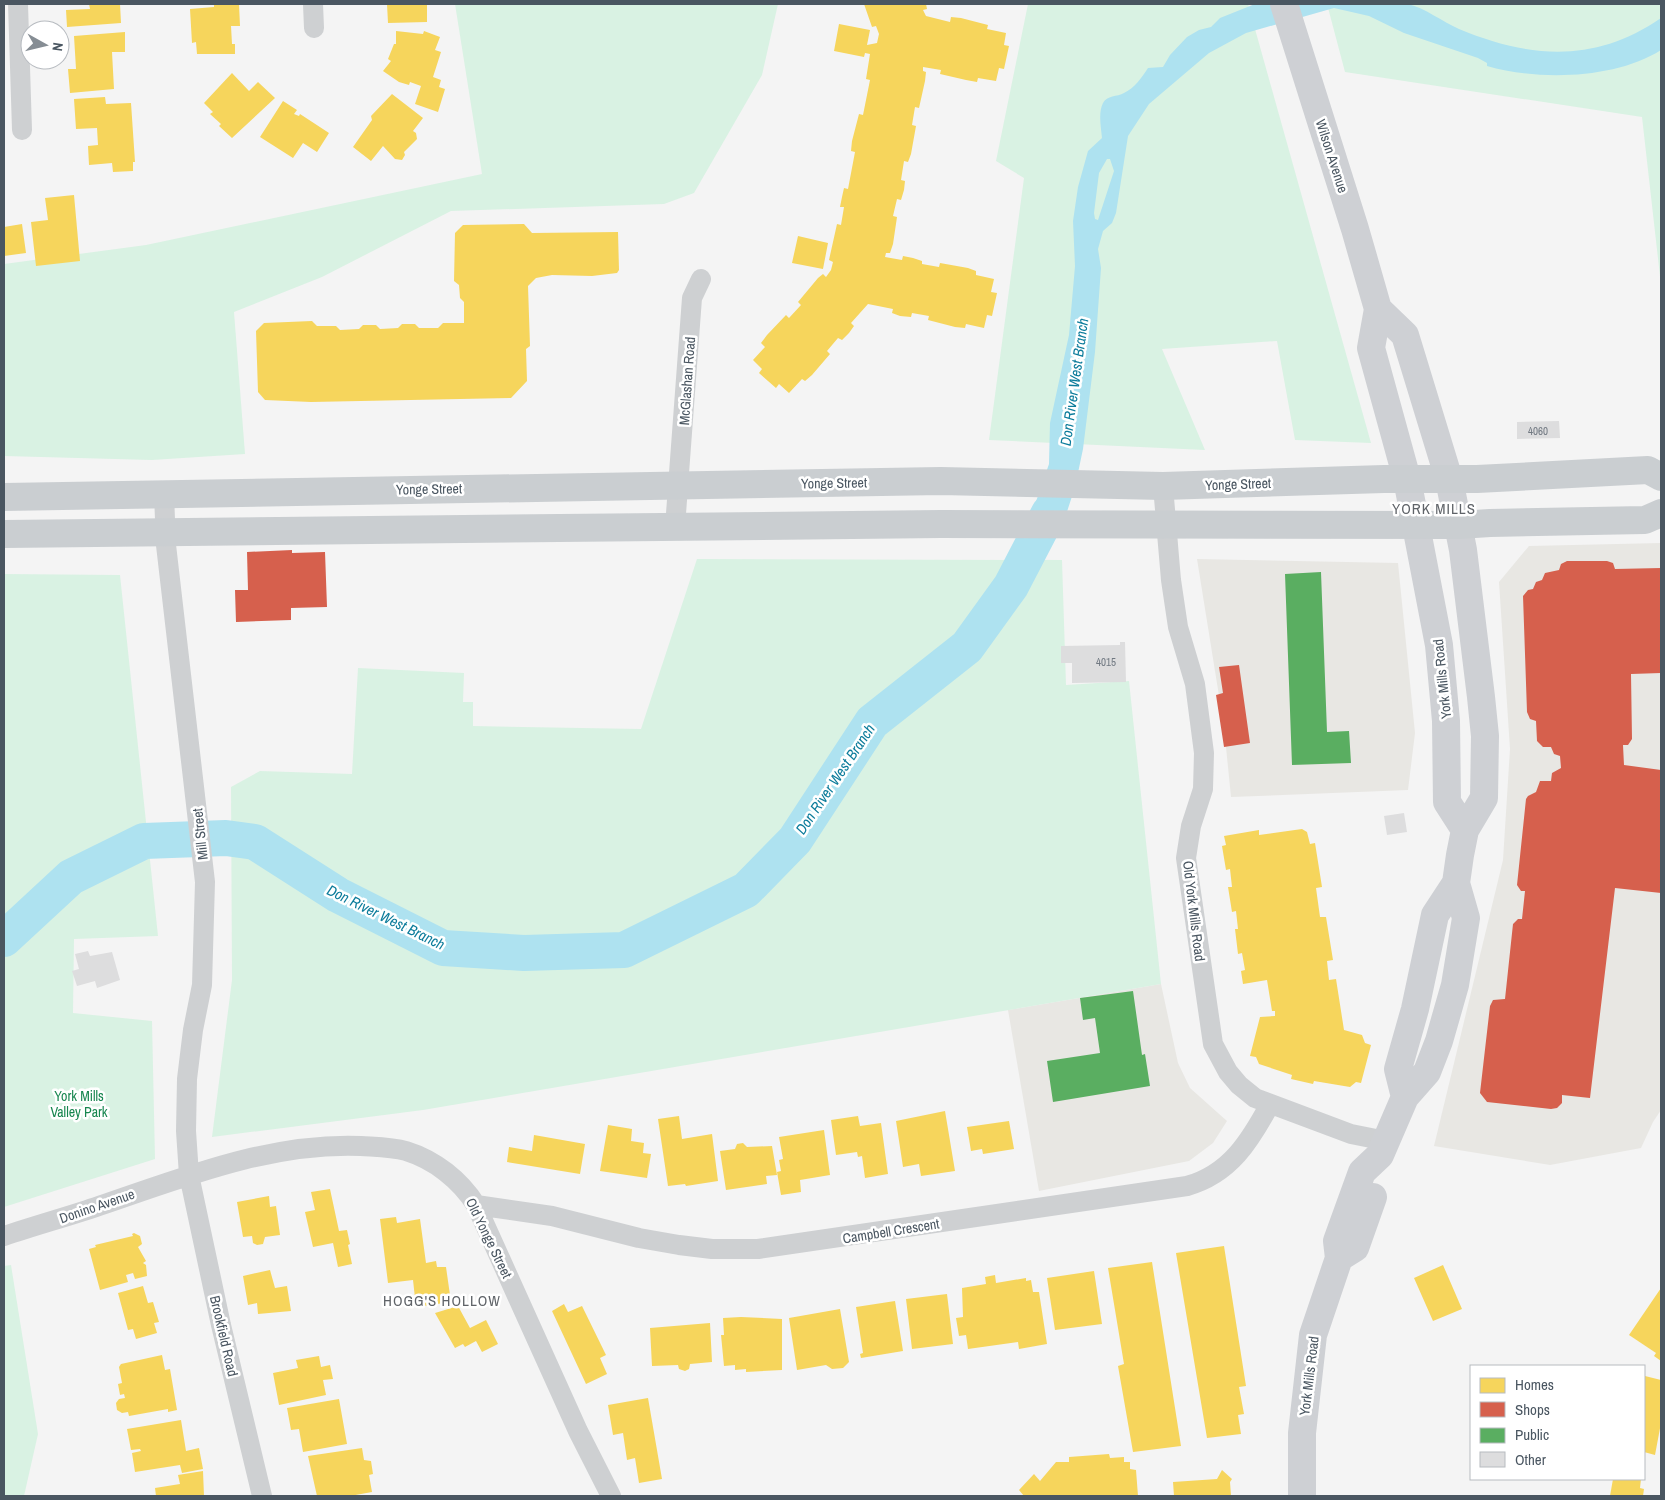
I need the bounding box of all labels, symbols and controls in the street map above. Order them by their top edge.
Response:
north arrow [20,20,70,70]
text: N [48,41,67,52]
street label: Wilson Avenue [1312,117,1352,195]
water label: Don River West Branch [1055,317,1093,447]
street label: McGlashan Road [675,336,699,426]
house number: 4060 [1528,424,1548,438]
street label: Yonge Street [801,473,867,493]
street label: Yonge Street [1205,474,1271,494]
street label: Yonge Street [396,479,462,499]
district label: YORK MILLS [1392,498,1476,519]
street label: York Mills Road [1429,638,1455,720]
house number: 4015 [1096,655,1116,669]
water label: Don River West Branch [790,720,880,838]
street label: Mill Street [188,807,212,861]
street label: Old York Mills Road [1179,860,1209,962]
water label: Don River West Branch [323,879,449,955]
park label: York Mills Valley Park [50,1087,108,1121]
street label: Donino Avenue [57,1185,137,1227]
street label: Old Yonge Street [462,1195,516,1281]
street label: Campbell Crescent [841,1214,941,1248]
district label: HOGG'S HOLLOW [383,1290,501,1311]
street label: Brookfield Road [206,1294,242,1378]
street label: York Mills Road [1295,1335,1323,1417]
legend [1470,1365,1645,1480]
text: Homes [1515,1374,1554,1395]
text: Shops [1515,1399,1550,1420]
text: Public [1515,1424,1549,1445]
text: Other [1515,1449,1546,1470]

